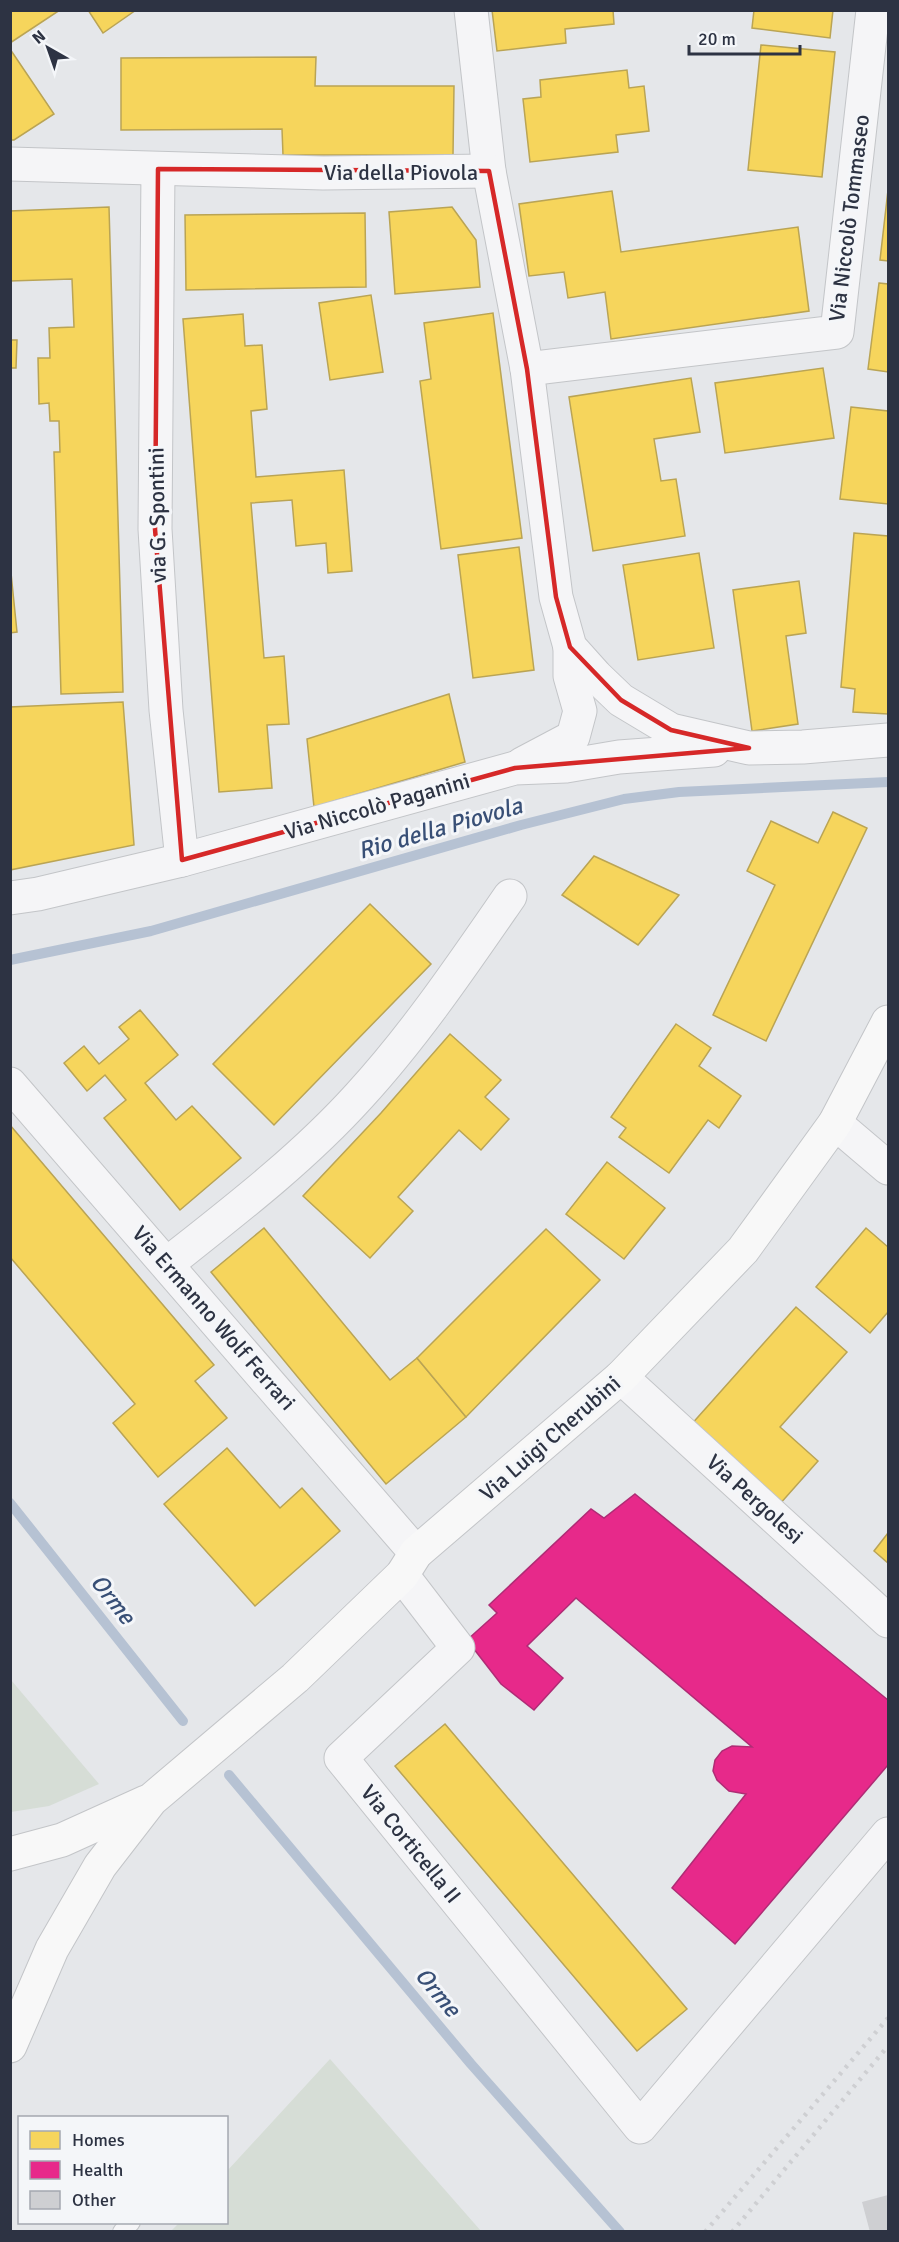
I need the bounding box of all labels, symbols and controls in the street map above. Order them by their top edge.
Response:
north arrow [18,18,78,78]
scale bar [689,18,800,56]
text: N [28,26,50,49]
text: 20 m [698,28,736,50]
street label: Via Niccolò Tommaseo [823,113,875,323]
street label: Via della Piovola [324,159,478,186]
street label: via G. Spontini [142,447,172,583]
street label: Via Niccolò Paganini [281,767,473,845]
water label: Rio della Piovola [354,790,526,866]
street label: Via Ermanno Wolf Ferrari [127,1220,301,1416]
street label: Via Luigi Cherubini [474,1370,626,1506]
street label: Via Pergolesi [701,1448,809,1550]
water label: Orme [84,1568,143,1631]
street label: Via Corticella II [355,1779,467,1909]
water label: Orme [409,1961,468,2024]
legend [18,2116,228,2224]
text: Homes [72,2129,125,2151]
text: Health [72,2159,123,2181]
text: Other [72,2189,116,2211]

